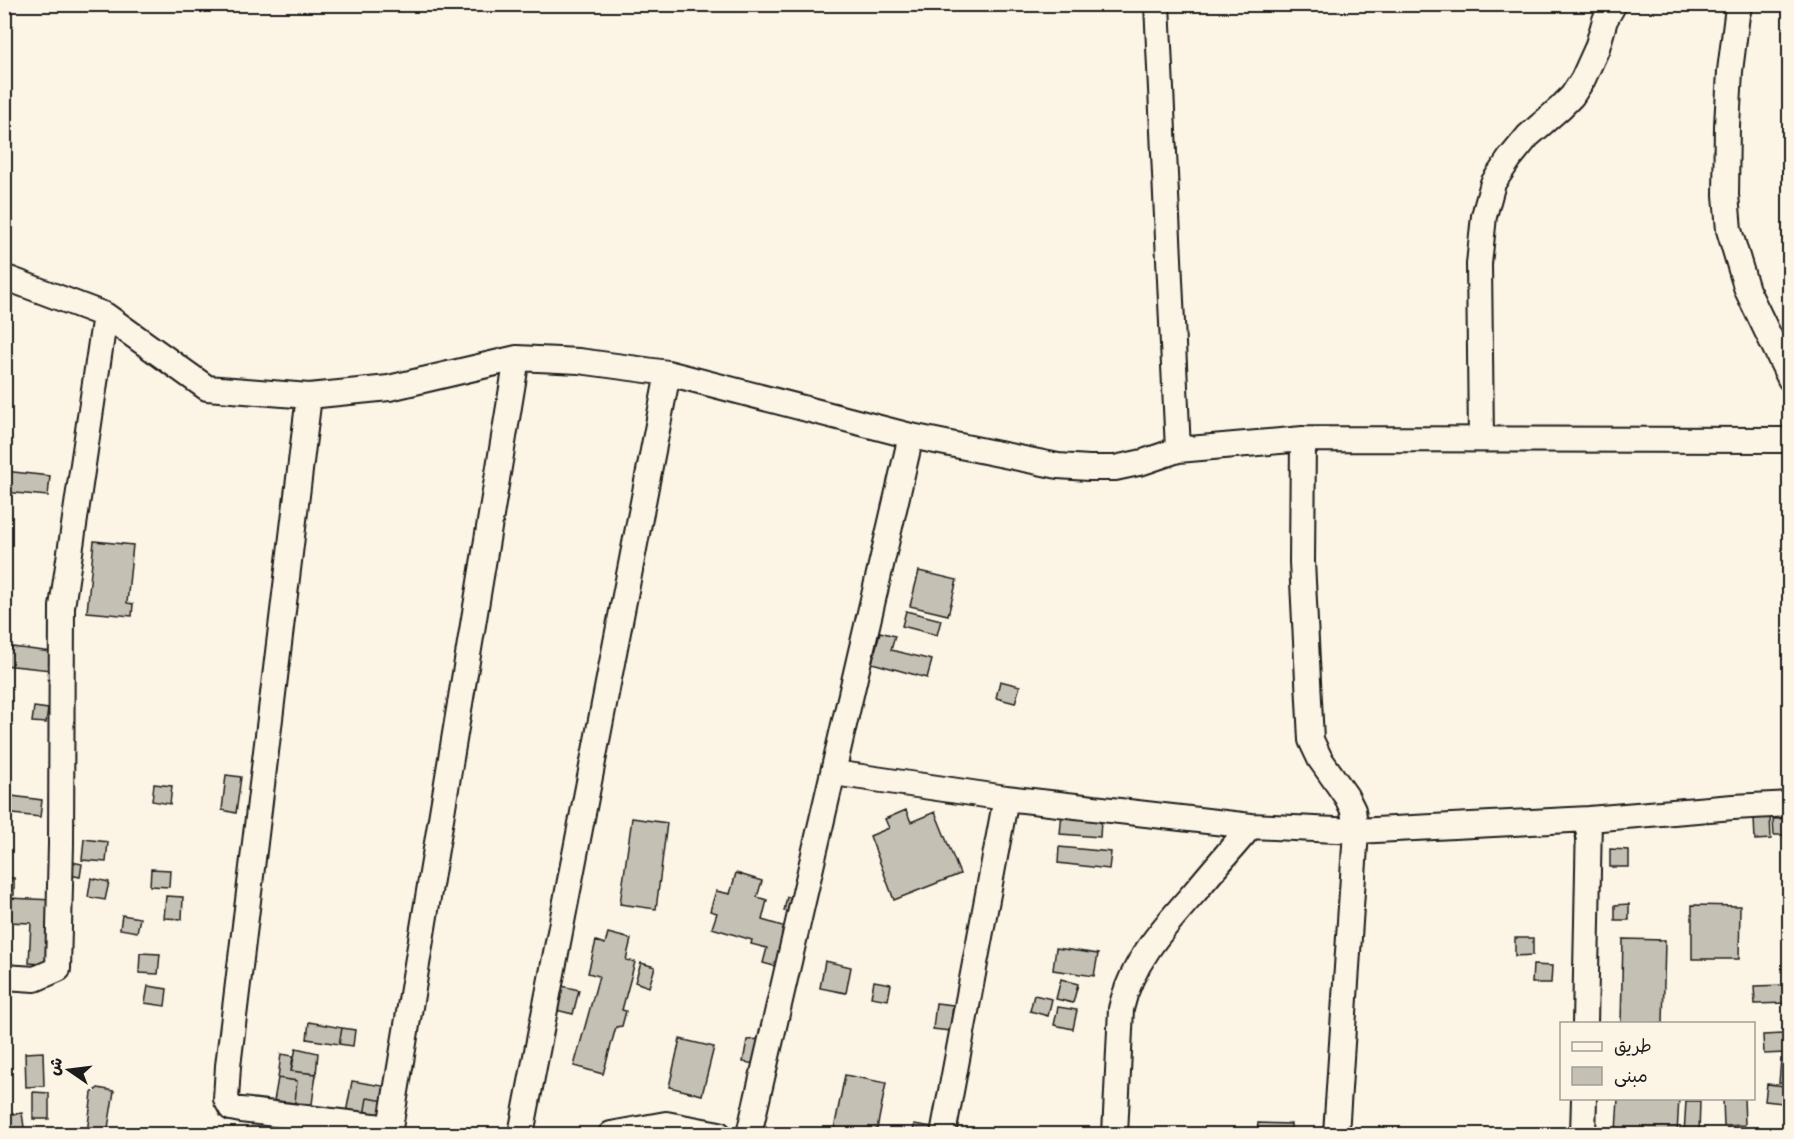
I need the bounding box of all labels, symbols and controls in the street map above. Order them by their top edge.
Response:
legend [1560,1022,1755,1100]
text: طريق [1614,1030,1652,1062]
north arrow [39,1040,99,1100]
text: ش [39,1054,71,1079]
text: مبنى [1614,1060,1648,1092]

